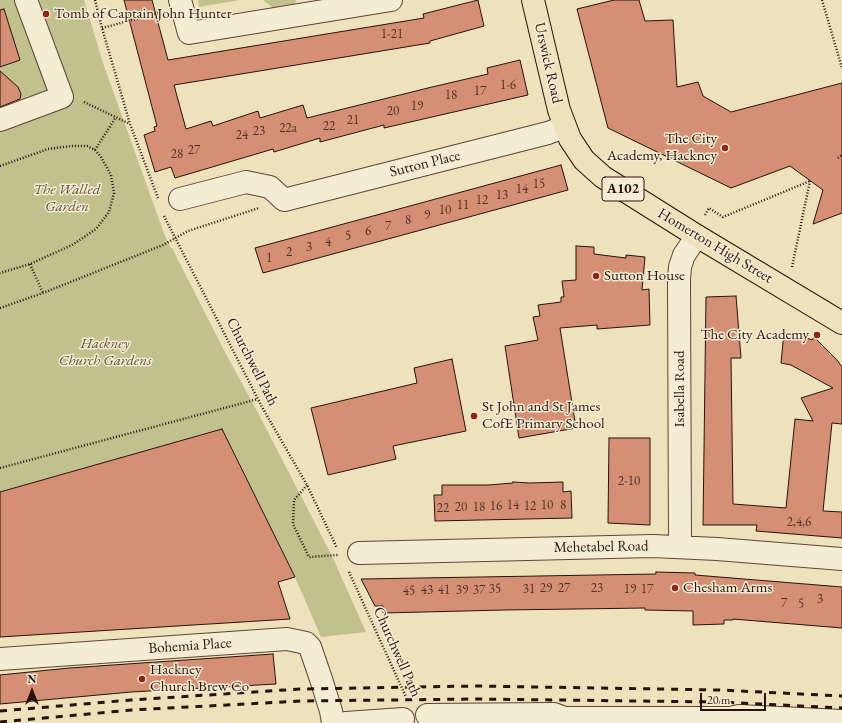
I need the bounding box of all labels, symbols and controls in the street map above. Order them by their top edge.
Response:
place label: Tomb of Captain John Hunter [54,5,232,23]
marker: Tomb of Captain John Hunter [41,9,51,19]
street label: Urswick Road [530,21,566,105]
house number: 1-21 [381,26,403,42]
house number: 1-6 [500,77,516,93]
house number: 17 [474,83,486,99]
house number: 18 [445,87,457,103]
house number: 19 [411,98,423,114]
house number: 20 [387,103,399,119]
house number: 21 [347,112,359,128]
house number: 22 [323,118,335,134]
house number: 22a [279,120,297,136]
house number: 23 [253,123,265,139]
house number: 24 [236,127,248,143]
place label: The City Academy, Hackney [607,130,717,165]
house number: 27 [188,142,200,158]
marker: The City Academy, Hackney [720,143,730,153]
house number: 28 [171,146,183,162]
street label: Sutton Place [388,147,462,181]
house number: 15 [533,176,545,192]
road number: A102 [602,177,644,201]
park label: The Walled Garden [34,181,100,216]
house number: 14 [516,181,528,197]
house number: 13 [496,187,508,203]
house number: 12 [476,192,488,208]
house number: 11 [457,197,469,213]
house number: 10 [439,202,451,218]
street label: Homerton High Street [654,205,776,287]
house number: 9 [424,207,430,223]
house number: 8 [405,212,411,228]
house number: 7 [385,218,391,234]
house number: 6 [365,223,371,239]
house number: 5 [345,228,351,244]
house number: 4 [325,234,331,250]
house number: 3 [306,239,312,255]
house number: 2 [286,244,292,260]
house number: 1 [266,250,272,266]
place label: Sutton House [604,267,685,285]
marker: Sutton House [591,271,601,281]
street label: Churchwell Path [222,315,282,409]
place label: The City Academy [700,326,809,344]
marker: The City Academy [812,330,822,340]
park label: Hackney Church Gardens [59,335,151,370]
street label: Isabella Road [671,350,689,428]
place label: St John and St James CofE Primary School [482,398,605,433]
marker: St John and St James CofE Primary School [469,411,479,421]
house number: 2-10 [618,473,640,489]
house number: 14 [507,497,519,513]
house number: 10 [541,497,553,513]
house number: 8 [560,497,566,513]
house number: 16 [490,498,502,514]
house number: 12 [524,498,536,514]
house number: 20 [455,499,467,515]
house number: 18 [473,499,485,515]
house number: 22 [437,500,449,516]
house number: 2,4,6 [787,514,811,530]
street label: Mehetabel Road [553,537,649,557]
place label: Chesham Arms [683,579,772,597]
house number: 29 [540,580,552,596]
house number: 27 [558,580,570,596]
house number: 23 [591,580,603,596]
house number: 35 [489,581,501,597]
house number: 31 [523,581,535,597]
house number: 19 [624,581,636,597]
house number: 17 [641,581,653,597]
house number: 43 [421,582,433,598]
house number: 41 [438,582,450,598]
house number: 39 [456,582,468,598]
house number: 37 [473,582,485,598]
house number: 45 [403,583,415,599]
marker: Chesham Arms [670,583,680,593]
house number: 3 [817,591,823,607]
house number: 7 [781,595,787,611]
house number: 5 [798,596,804,612]
street label: Churchwell Path [369,604,425,700]
street label: Bohemia Place [148,634,232,658]
place label: Hackney Church Brew Co [150,661,249,696]
north arrow [12,671,52,711]
text: N [28,672,36,686]
marker: Hackney Church Brew Co [137,674,147,684]
scale bar [702,685,768,711]
text: 20 m [707,692,730,708]

